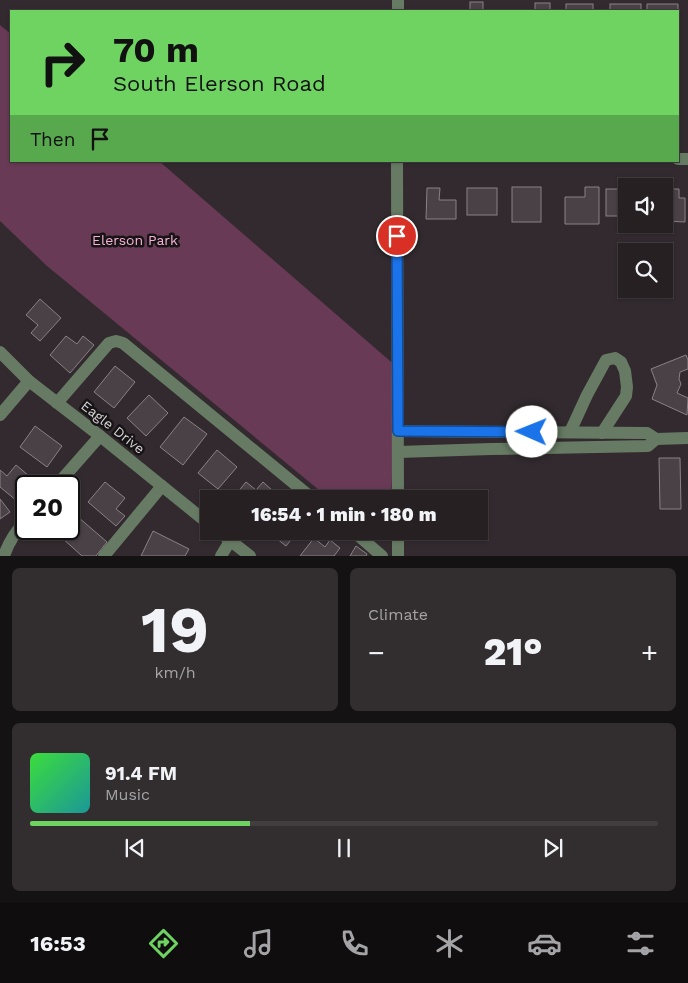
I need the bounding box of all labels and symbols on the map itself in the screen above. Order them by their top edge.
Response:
pin [376,215,418,257]
park label: Elerson Park [92,232,178,248]
street label: Eagle Drive [78,397,148,457]
position arrow [505,405,557,457]
speed limit sign: 20 [15,475,80,540]

